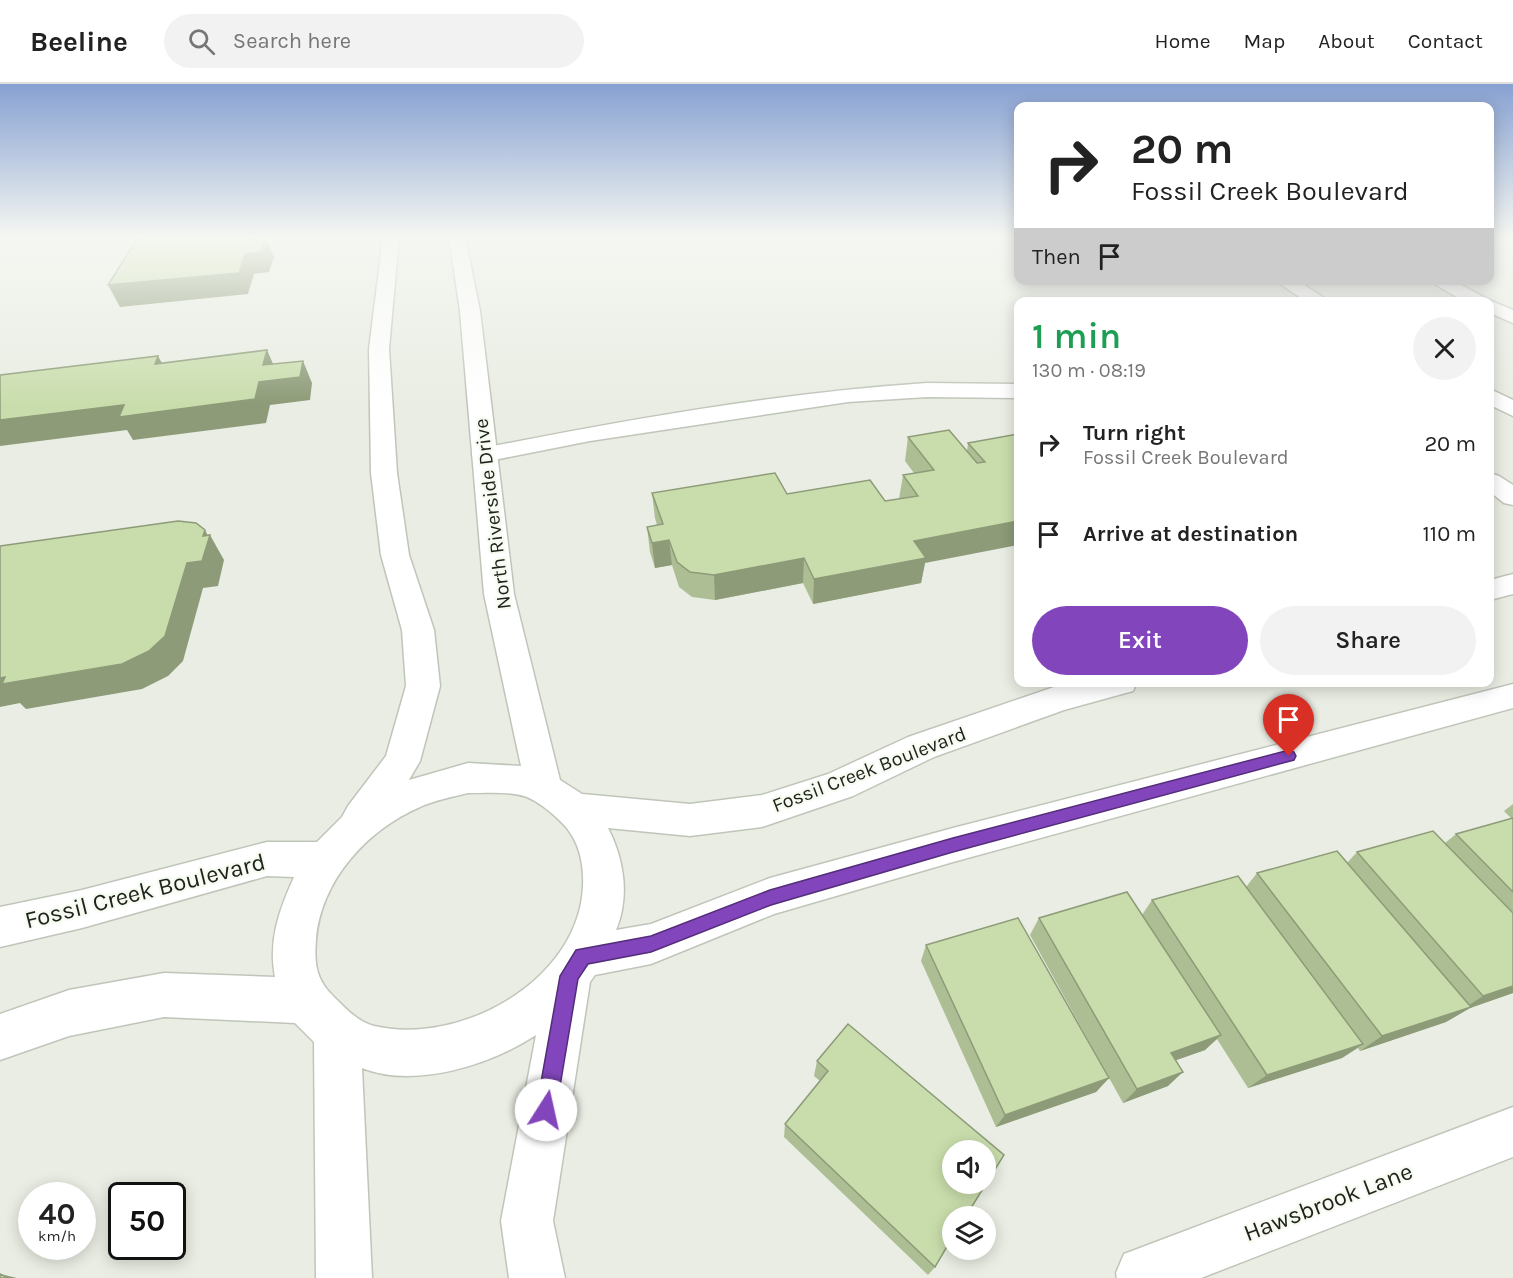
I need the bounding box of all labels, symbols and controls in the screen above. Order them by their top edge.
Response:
search box [164,14,584,68]
text: Beeline [30,25,128,58]
icon: search [185,25,218,58]
text: Search here [233,28,351,54]
text: Home [1155,29,1211,53]
text: Map [1244,29,1285,53]
text: About [1318,29,1375,53]
text: Contact [1408,29,1483,53]
text: 20 m [1131,124,1233,174]
icon: right [1032,126,1110,204]
text: Fossil Creek Boulevard [1131,175,1409,207]
icon: arrive [1093,240,1126,273]
text: Then [1032,244,1081,270]
text: 1 min [1032,315,1121,357]
button: close [1413,317,1476,380]
text: 130 m · 08:19 [1032,359,1146,382]
street label: North Riverside Drive [469,417,516,611]
text: Turn right [1083,420,1186,446]
icon: right [1032,428,1065,461]
text: 20 m [1424,431,1476,457]
text: Fossil Creek Boulevard [1083,446,1289,469]
icon: arrive [1032,518,1065,551]
text: Arrive at destination [1083,521,1298,547]
text: 110 m [1423,521,1476,547]
button: Exit [1032,606,1248,675]
button: Share [1260,606,1476,675]
pin [1263,694,1314,756]
icon: arrive [1272,703,1305,736]
street label: Fossil Creek Boulevard [769,722,969,817]
street label: Fossil Creek Boulevard [22,848,268,934]
position arrow [514,1078,578,1142]
map controls [942,1140,996,1260]
button: sound [942,1140,996,1194]
street label: Hawsbrook Lane [1239,1157,1417,1247]
speed limit sign: 50 [108,1182,186,1260]
text: 40 [39,1196,75,1232]
button: layers [942,1206,996,1260]
text: km/h [38,1227,76,1245]

